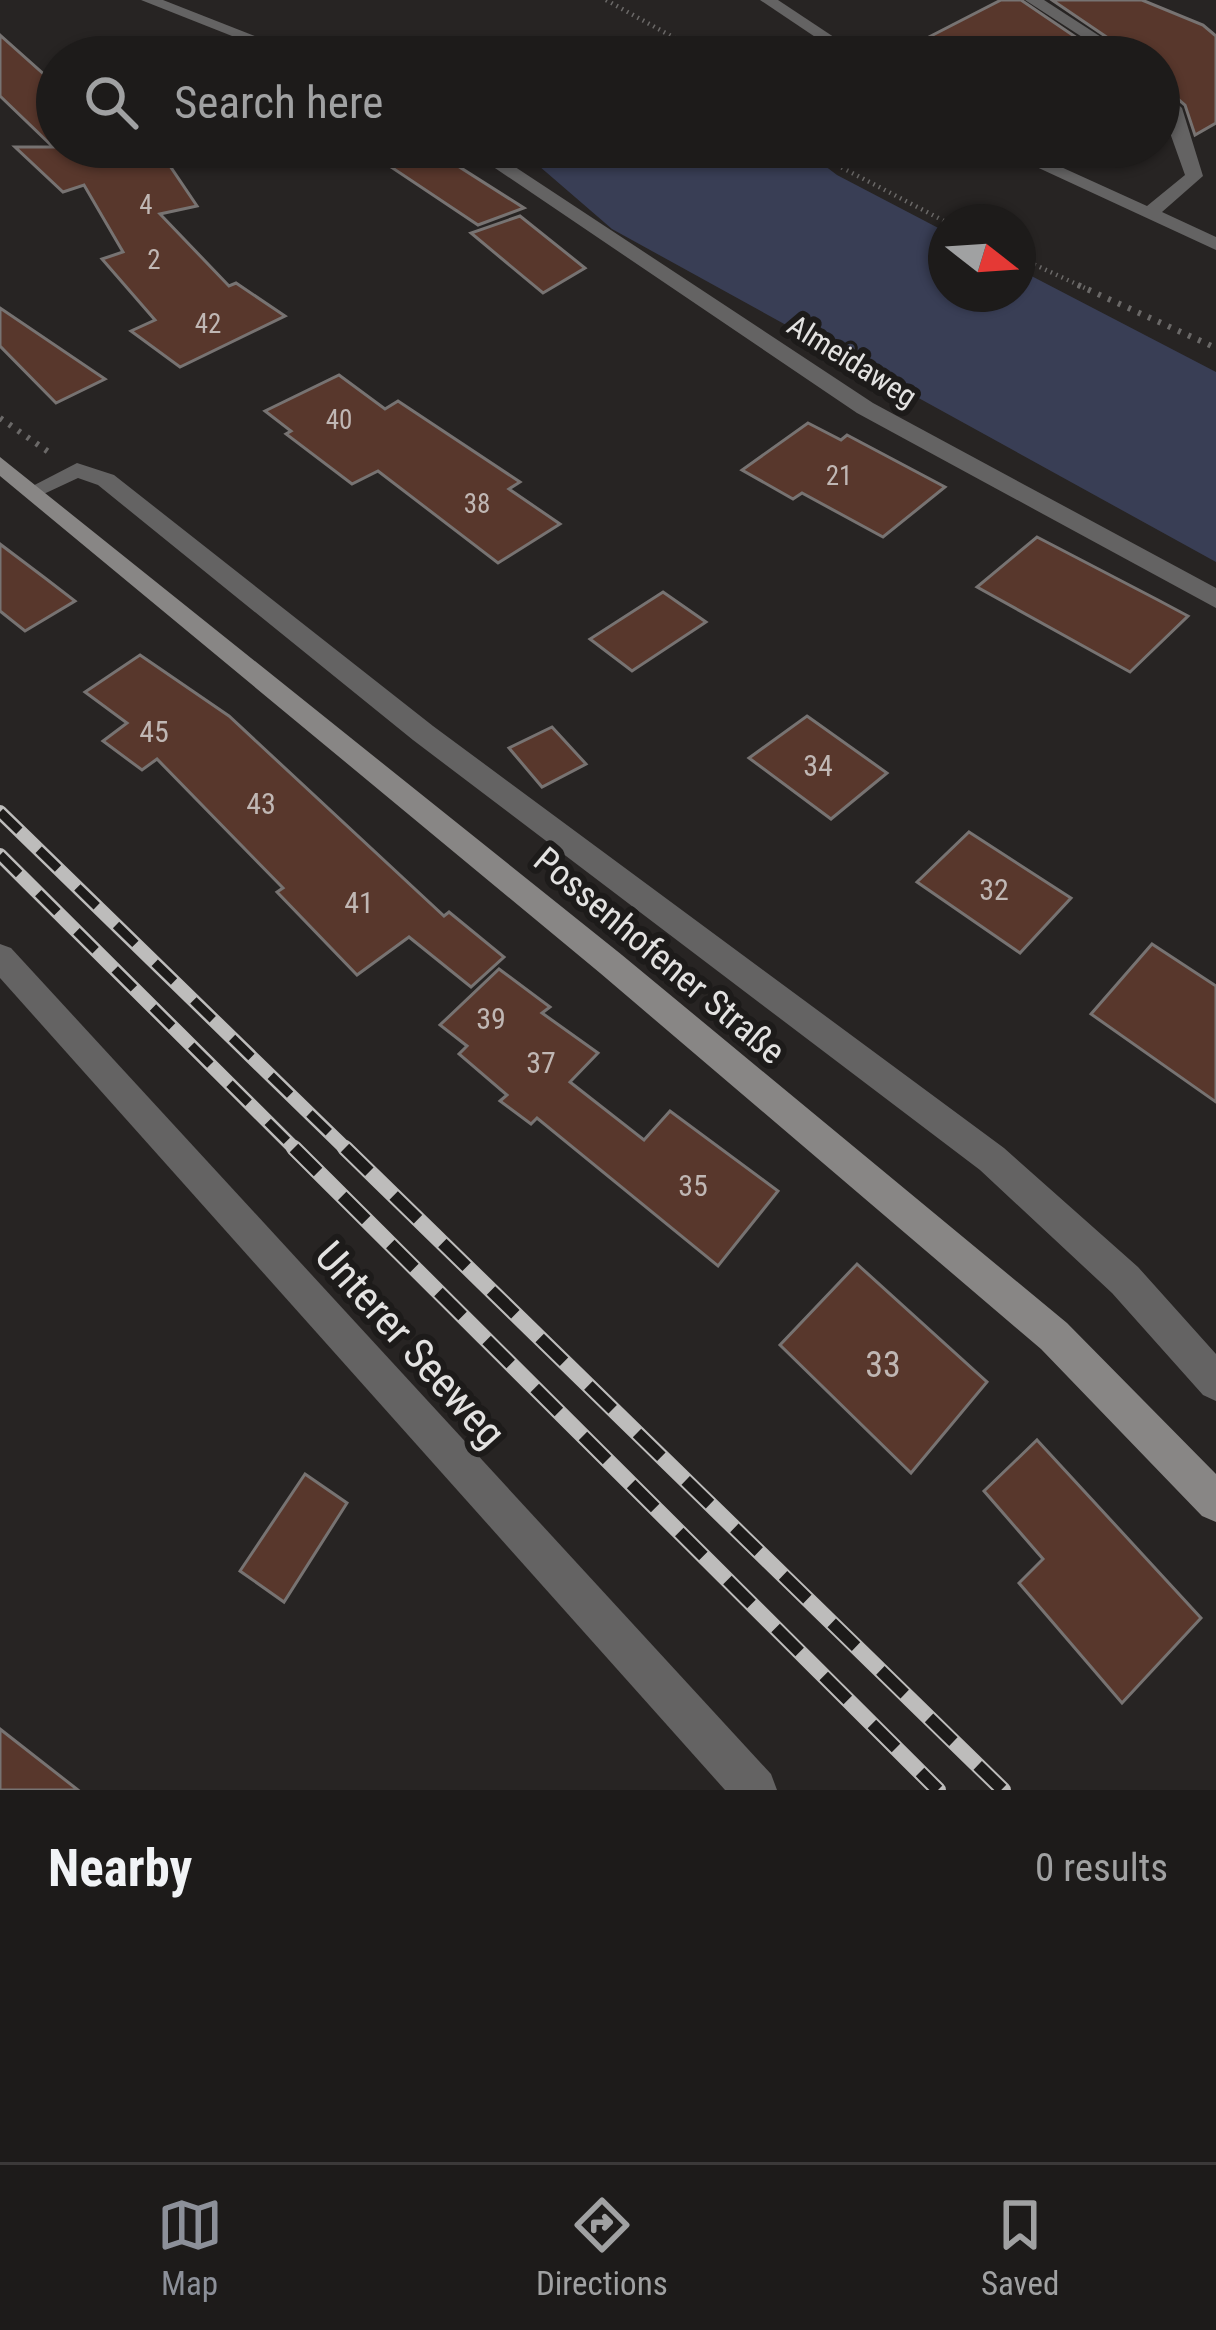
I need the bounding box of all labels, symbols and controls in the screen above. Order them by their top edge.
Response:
search box [36,36,1180,168]
icon: search [78,69,144,135]
text: Search here [174,76,383,129]
house number: 4 [139,189,153,221]
north arrow [928,204,1036,312]
house number: 2 [147,244,161,276]
street label: Almeidaweg [781,307,923,414]
house number: 42 [195,308,221,340]
house number: 40 [326,404,352,436]
house number: 21 [826,460,852,492]
house number: 38 [464,488,490,520]
house number: 45 [139,714,169,749]
house number: 34 [803,748,833,783]
house number: 43 [246,786,276,821]
street label: Possenhofener Straße [525,839,793,1073]
house number: 32 [979,872,1009,907]
house number: 41 [344,885,374,920]
house number: 39 [476,1001,506,1036]
house number: 37 [526,1045,556,1080]
house number: 35 [678,1168,708,1203]
street label: Unterer Seeweg [306,1232,516,1457]
house number: 33 [865,1344,901,1386]
text: Nearby [48,1839,192,1898]
text: 0 results [1035,1845,1168,1891]
tab: Map [157,2192,223,2303]
tab: Directions [536,2192,668,2303]
tab: Saved [981,2192,1059,2303]

